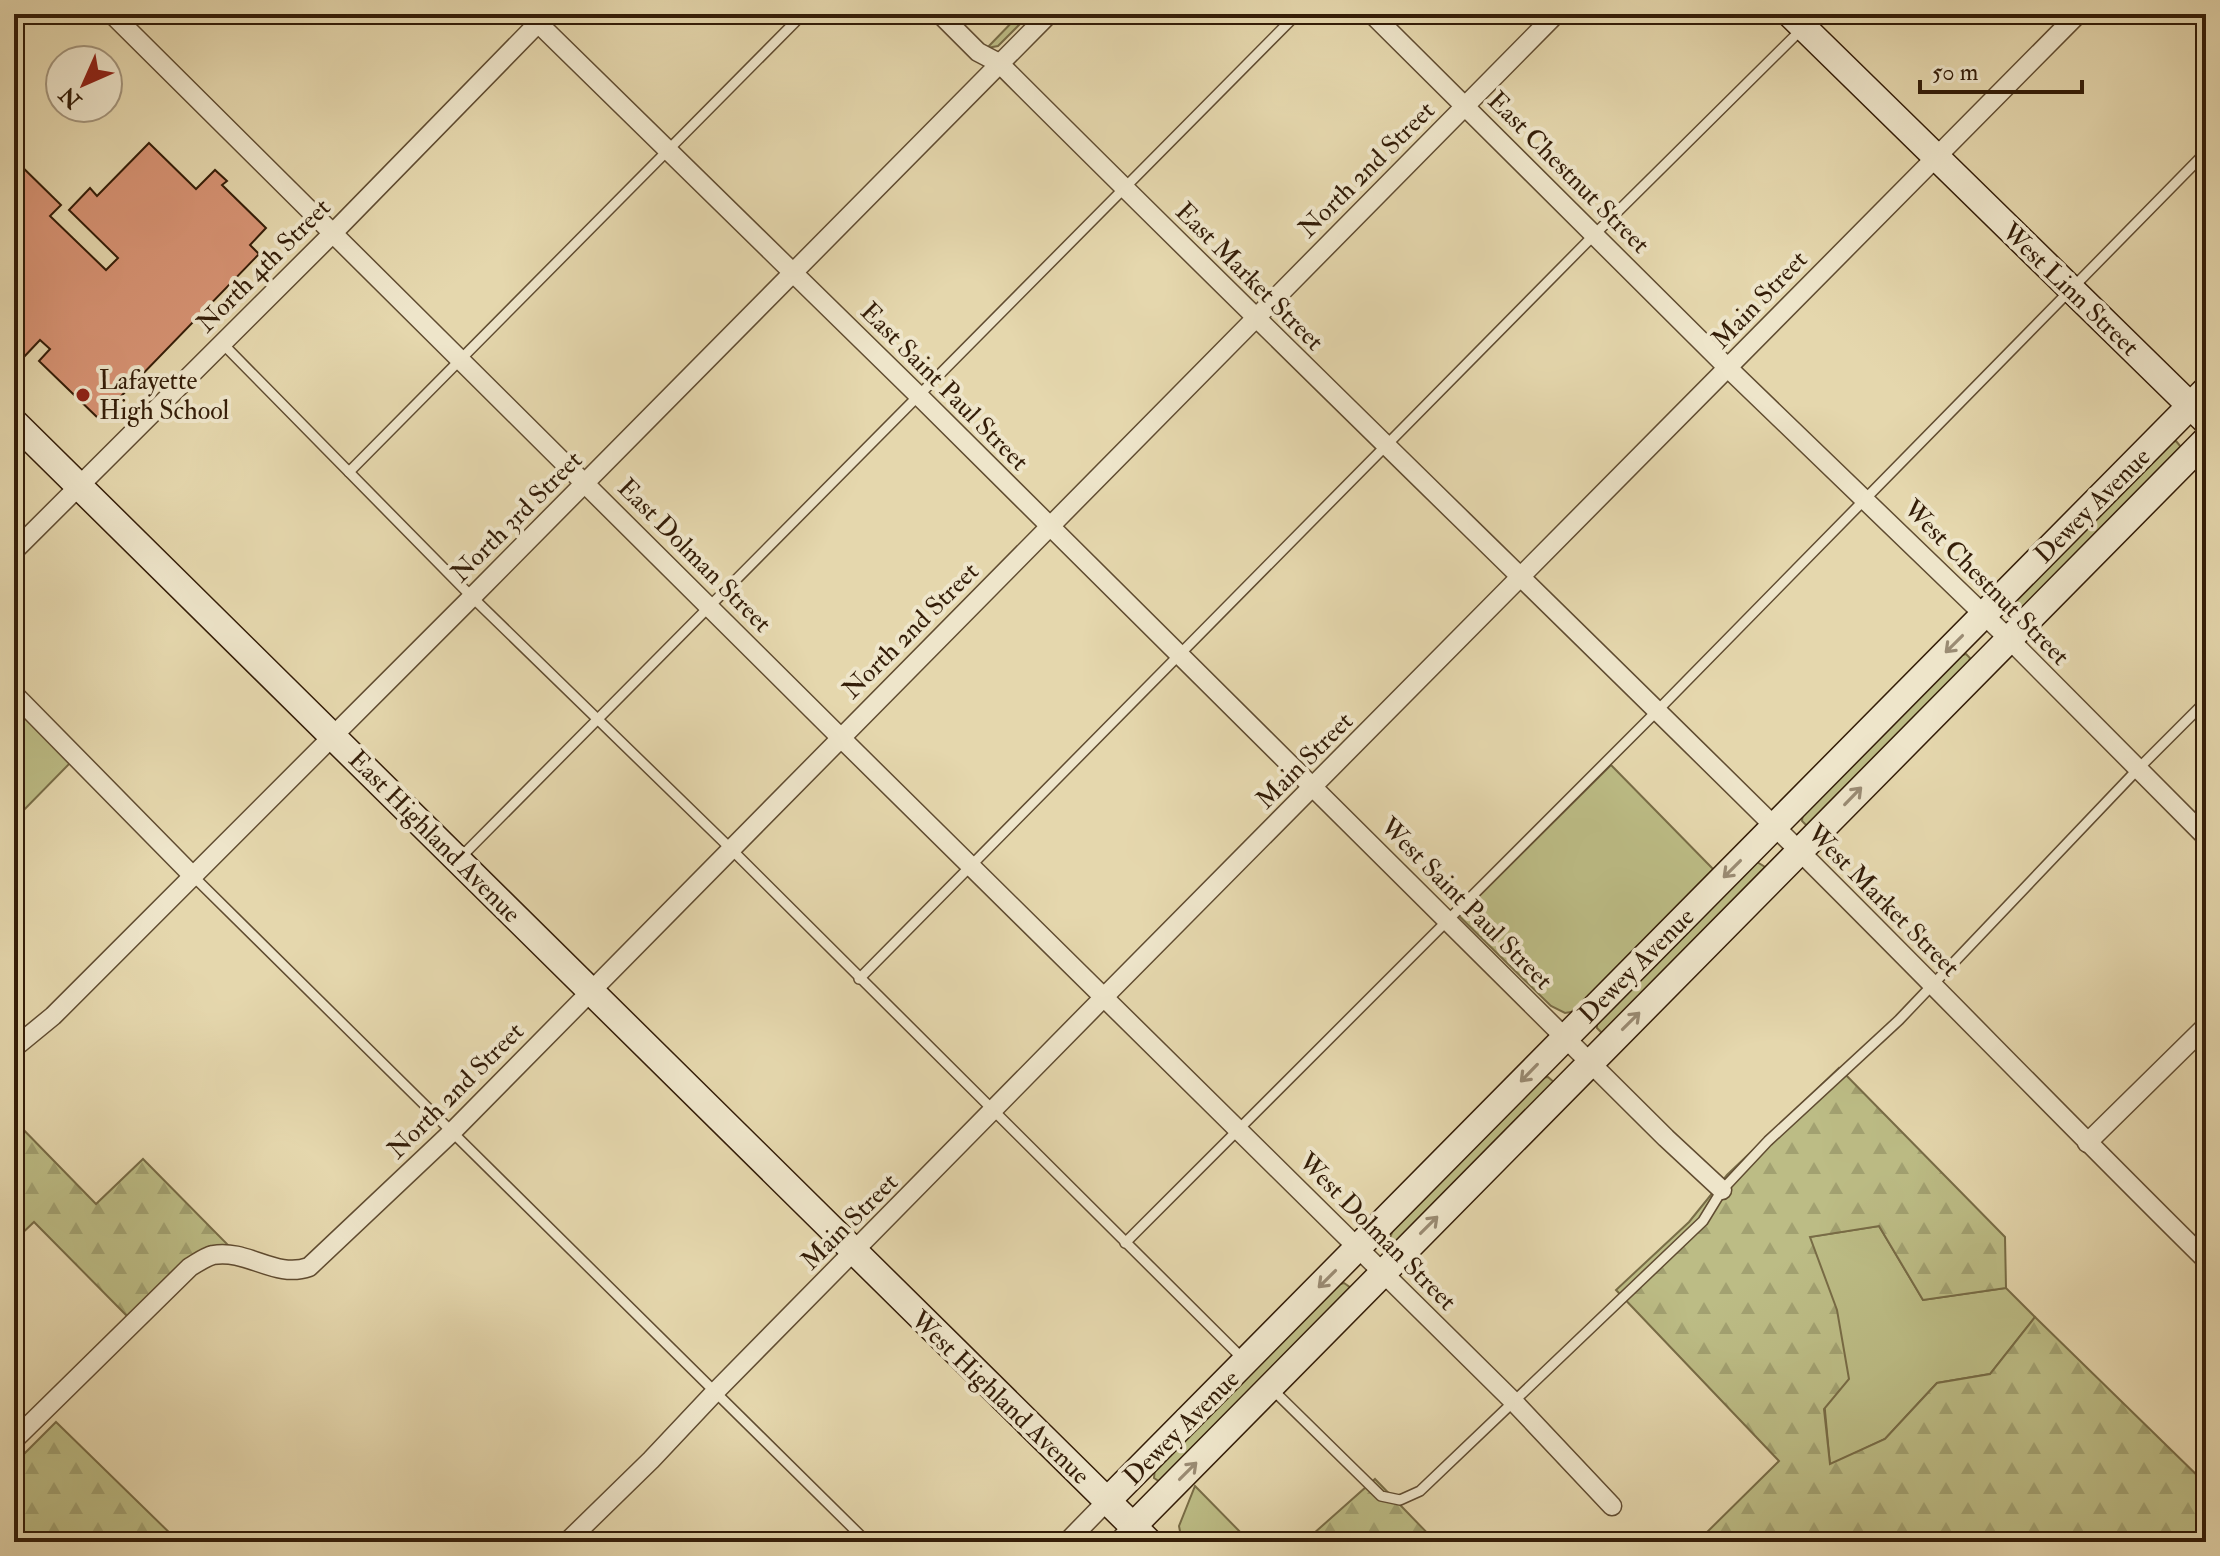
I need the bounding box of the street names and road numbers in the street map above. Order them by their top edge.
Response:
street label: East Chestnut Street [1481,85,1656,260]
street label: North 2nd Street [1292,95,1442,245]
street label: North 4th Street [190,192,337,339]
street label: East Market Street [1168,196,1330,358]
street label: West Linn Street [1994,216,2146,363]
street label: Main Street [1705,244,1814,355]
street label: East Saint Paul Street [853,296,1035,478]
street label: Dewey Avenue [2028,441,2157,570]
street label: North 3rd Street [444,444,589,589]
street label: East Dolman Street [611,472,778,639]
street label: West Chestnut Street [1896,492,2076,672]
street label: North 2nd Street [836,556,986,706]
street label: Main Street [1249,705,1360,816]
street label: East Highland Avenue [341,744,527,930]
street label: West Saint Paul Street [1373,810,1559,997]
street label: West Market Street [1800,817,1966,984]
street label: Dewey Avenue [1572,901,1701,1030]
street label: North 2nd Street [381,1016,531,1166]
street label: West Dolman Street [1291,1145,1463,1317]
street label: Main Street [794,1166,905,1277]
street label: West Highland Avenue [903,1303,1097,1492]
street label: Dewey Avenue [1117,1363,1246,1492]

